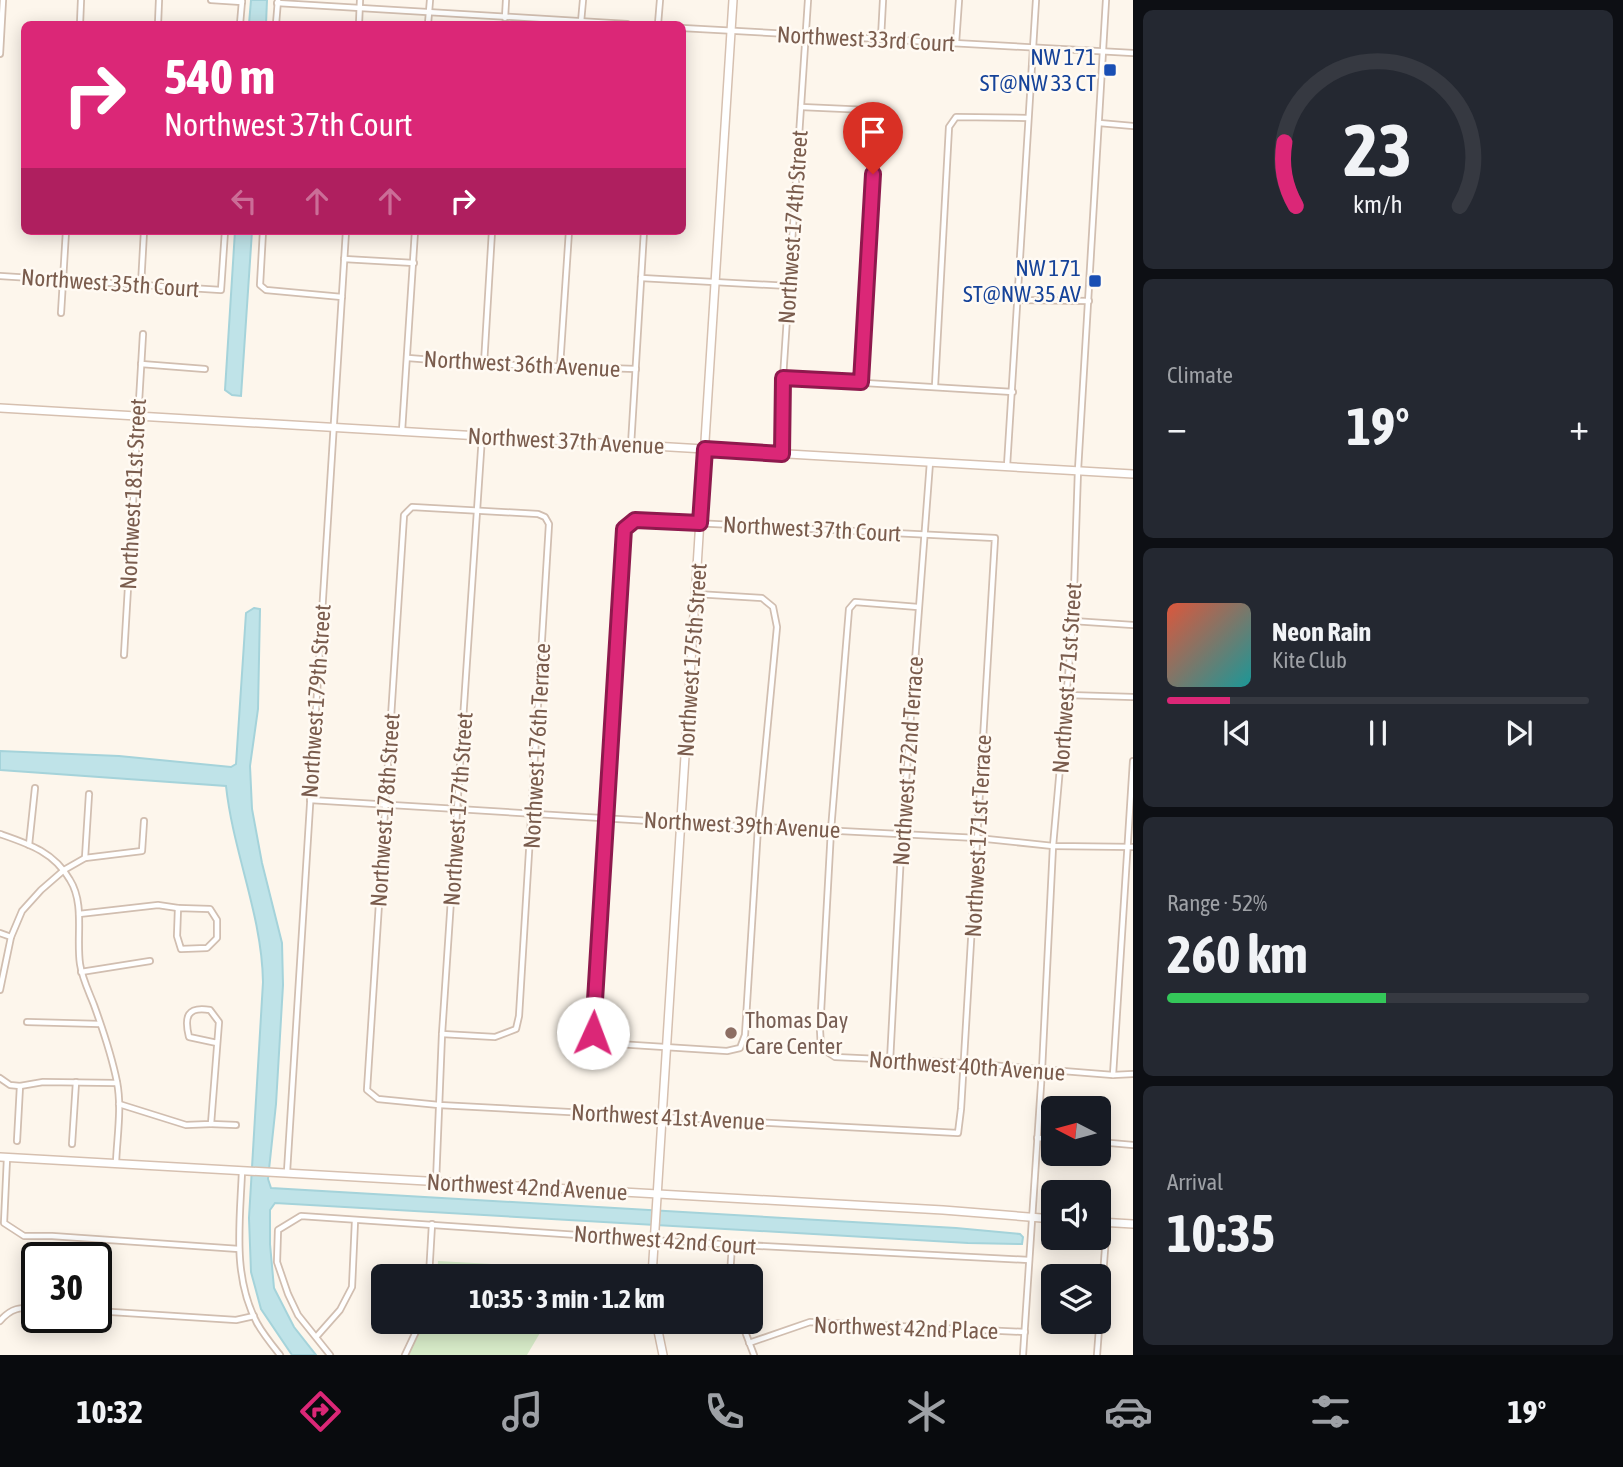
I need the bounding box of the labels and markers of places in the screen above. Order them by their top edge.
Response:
place label: NW 171 ST@NW 33 CT [980,44,1096,96]
marker: NW 171 ST@NW 33 CT [1102,62,1118,78]
pin [843,102,903,174]
place label: NW 171 ST@NW 35 AV [963,255,1082,307]
marker: NW 171 ST@NW 35 AV [1087,273,1103,289]
place label: Thomas Day Care Center [745,1007,848,1059]
marker: Thomas Day Care Center [723,1025,739,1041]

